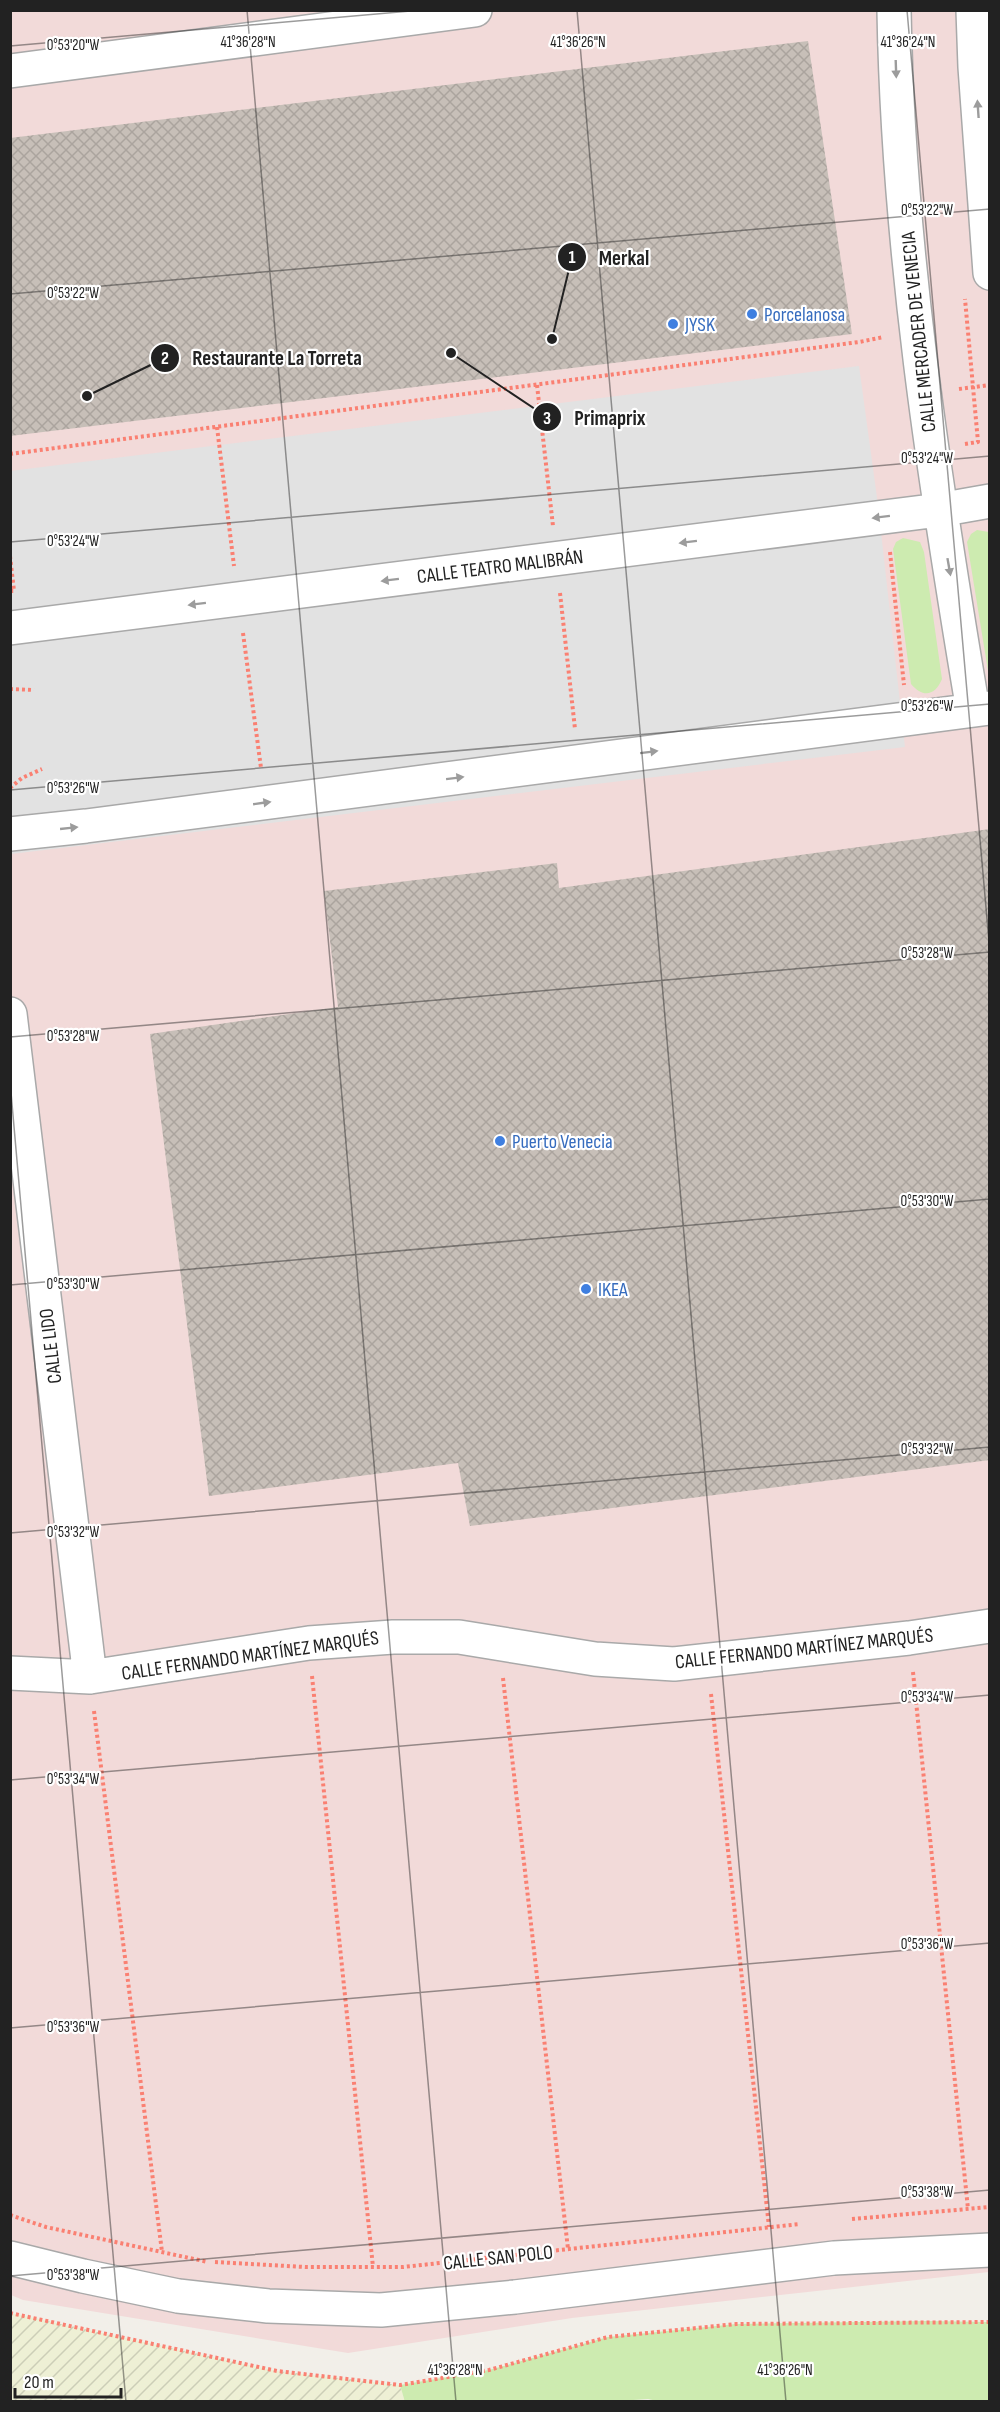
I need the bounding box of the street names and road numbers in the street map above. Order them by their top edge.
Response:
street label: CALLE MERCADER DE VENECIA [896,230,941,433]
street label: CALLE TEATRO MALIBRÁN [416,545,585,589]
street label: CALLE LIDO [34,1307,68,1385]
street label: CALLE FERNANDO MARTÍNEZ MARQUÉS [674,1624,934,1674]
street label: CALLE FERNANDO MARTÍNEZ MARQUÉS [120,1626,380,1686]
street label: CALLE SAN POLO [442,2240,554,2276]

